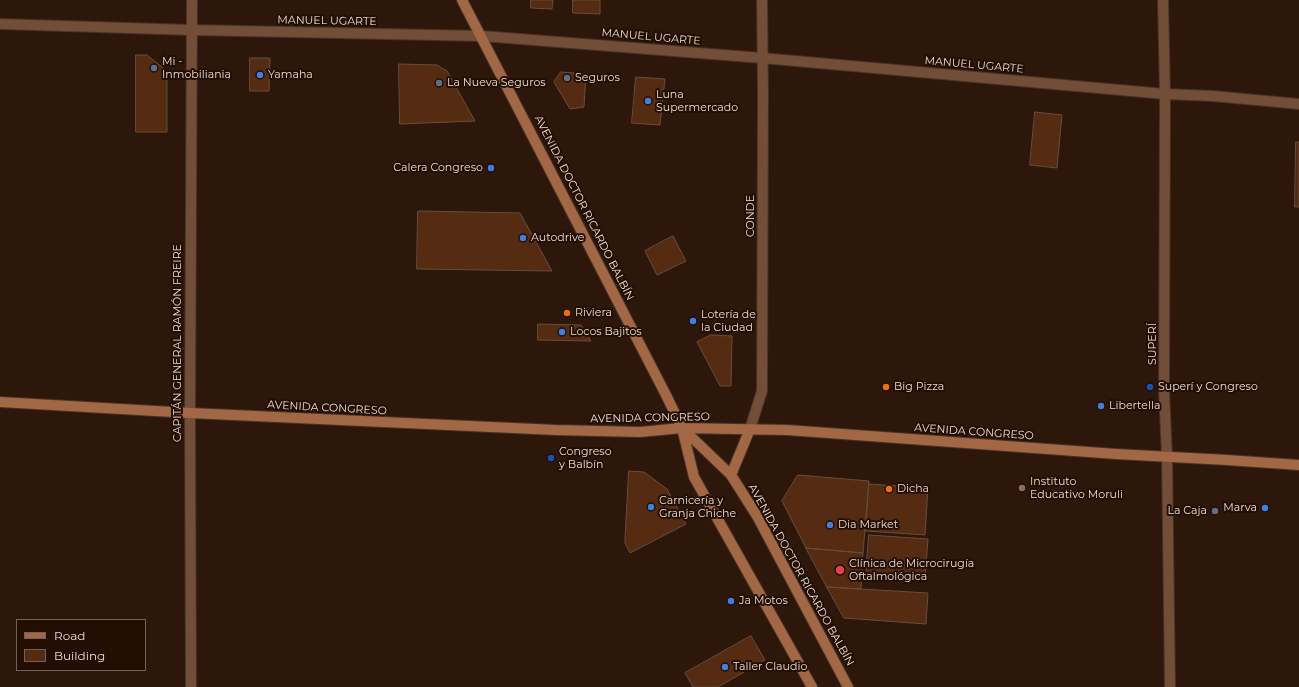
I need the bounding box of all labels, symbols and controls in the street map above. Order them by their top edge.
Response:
street label: MANUEL UGARTE [277,14,377,28]
street label: MANUEL UGARTE [601,26,701,48]
street label: MANUEL UGARTE [924,54,1024,76]
place label: Mi - Inmobiliania [162,55,231,81]
marker: Mi - Inmobiliania [149,63,159,73]
place label: Yamaha [268,68,313,82]
marker: Yamaha [255,70,265,80]
place label: Seguros [575,71,620,85]
marker: Seguros [562,73,572,83]
place label: La Nueva Seguros [447,76,546,90]
marker: La Nueva Seguros [434,78,444,88]
place label: Luna Supermercado [656,88,738,114]
marker: Luna Supermercado [643,96,653,106]
street label: AVENIDA DOCTOR RICARDO BALBÍN [531,113,637,303]
place label: Calera Congreso [393,161,483,175]
marker: Calera Congreso [486,163,496,173]
street label: CONDE [744,195,758,237]
place label: Autodrive [531,231,585,245]
marker: Autodrive [518,233,528,243]
street label: CAPITÁN GENERAL RAMÓN FREIRE [171,244,185,442]
place label: Riviera [575,306,612,320]
marker: Riviera [562,308,572,318]
place label: Lotería de la Ciudad [701,308,756,334]
marker: Lotería de la Ciudad [688,316,698,326]
street label: SUPERÍ [1146,323,1160,365]
place label: Locos Bajitos [570,325,642,339]
marker: Locos Bajitos [557,327,567,337]
place label: Big Pizza [894,380,944,394]
place label: Superí y Congreso [1158,380,1258,394]
marker: Big Pizza [881,382,891,392]
marker: Superí y Congreso [1145,382,1155,392]
street label: AVENIDA CONGRESO [267,398,387,418]
place label: Libertella [1109,399,1160,413]
marker: Libertella [1096,401,1106,411]
street label: AVENIDA CONGRESO [590,410,710,426]
street label: AVENIDA CONGRESO [914,421,1034,443]
place label: Congreso y Balbín [559,445,612,471]
marker: Congreso y Balbín [546,453,556,463]
place label: Instituto Educativo Moruli [1030,475,1123,501]
street label: AVENIDA DOCTOR RICARDO BALBÍN [745,482,857,668]
place label: Dicha [897,482,929,496]
marker: Instituto Educativo Moruli [1017,483,1027,493]
marker: Dicha [884,484,894,494]
place label: Carnicería y Granja Chiche [659,494,736,520]
place label: Marva [1223,501,1257,515]
marker: Carnicería y Granja Chiche [646,502,656,512]
marker: Marva [1260,503,1270,513]
place label: La Caja [1167,504,1207,518]
marker: La Caja [1210,506,1220,516]
place label: Dia Market [838,518,898,532]
marker: Dia Market [825,520,835,530]
place label: Clínica de Microcirugía Oftalmológica [849,557,974,583]
marker: Clínica de Microcirugía Oftalmológica [834,564,846,576]
place label: Ja Motos [739,594,788,608]
marker: Ja Motos [726,596,736,606]
legend [16,619,146,671]
text: Road [54,628,85,643]
text: Building [54,648,105,663]
place label: Taller Claudio [733,660,807,674]
marker: Taller Claudio [720,662,730,672]

